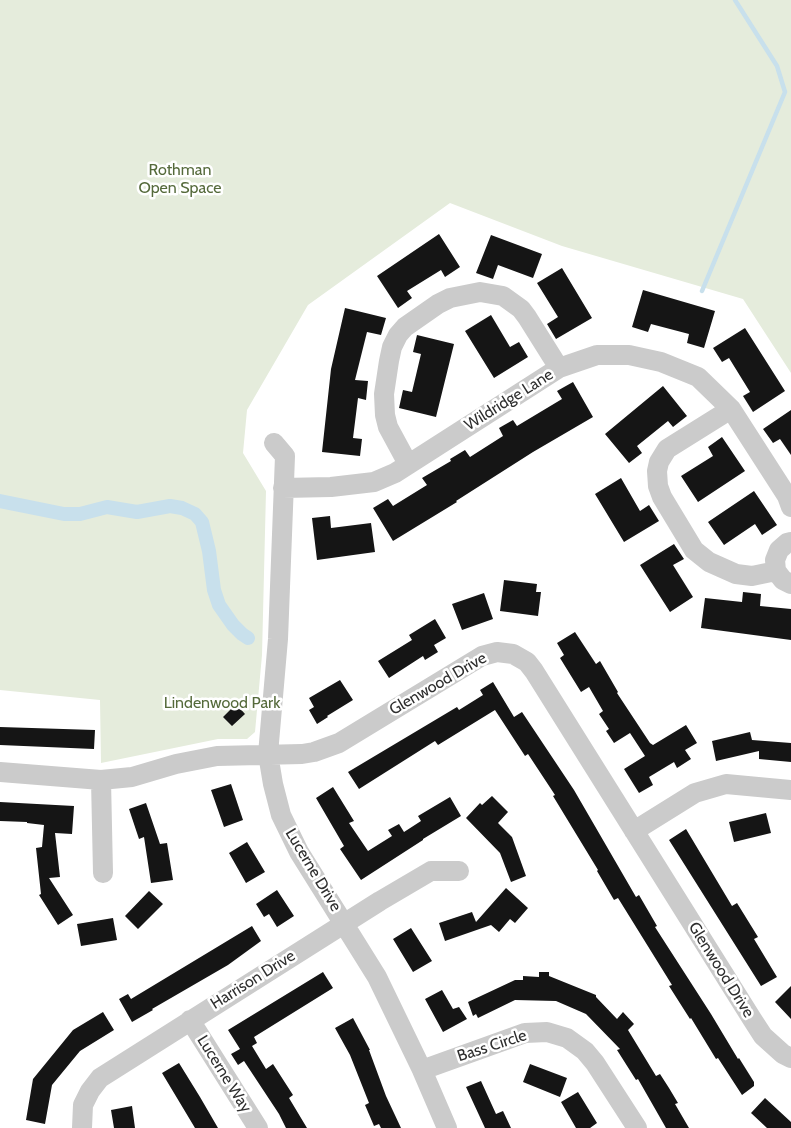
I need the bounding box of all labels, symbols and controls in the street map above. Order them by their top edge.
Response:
park label: Rothman Open Space [138,160,222,198]
street label: Wildridge Lane [461,365,557,435]
street label: Glenwood Drive [386,648,490,720]
park label: Lindenwood Park [164,693,280,713]
street label: Lucerne Drive [281,825,345,915]
street label: Glenwood Drive [684,919,758,1021]
street label: Harrison Drive [207,946,299,1014]
street label: Bass Circle [455,1026,529,1066]
street label: Lucerne Way [193,1032,255,1116]

